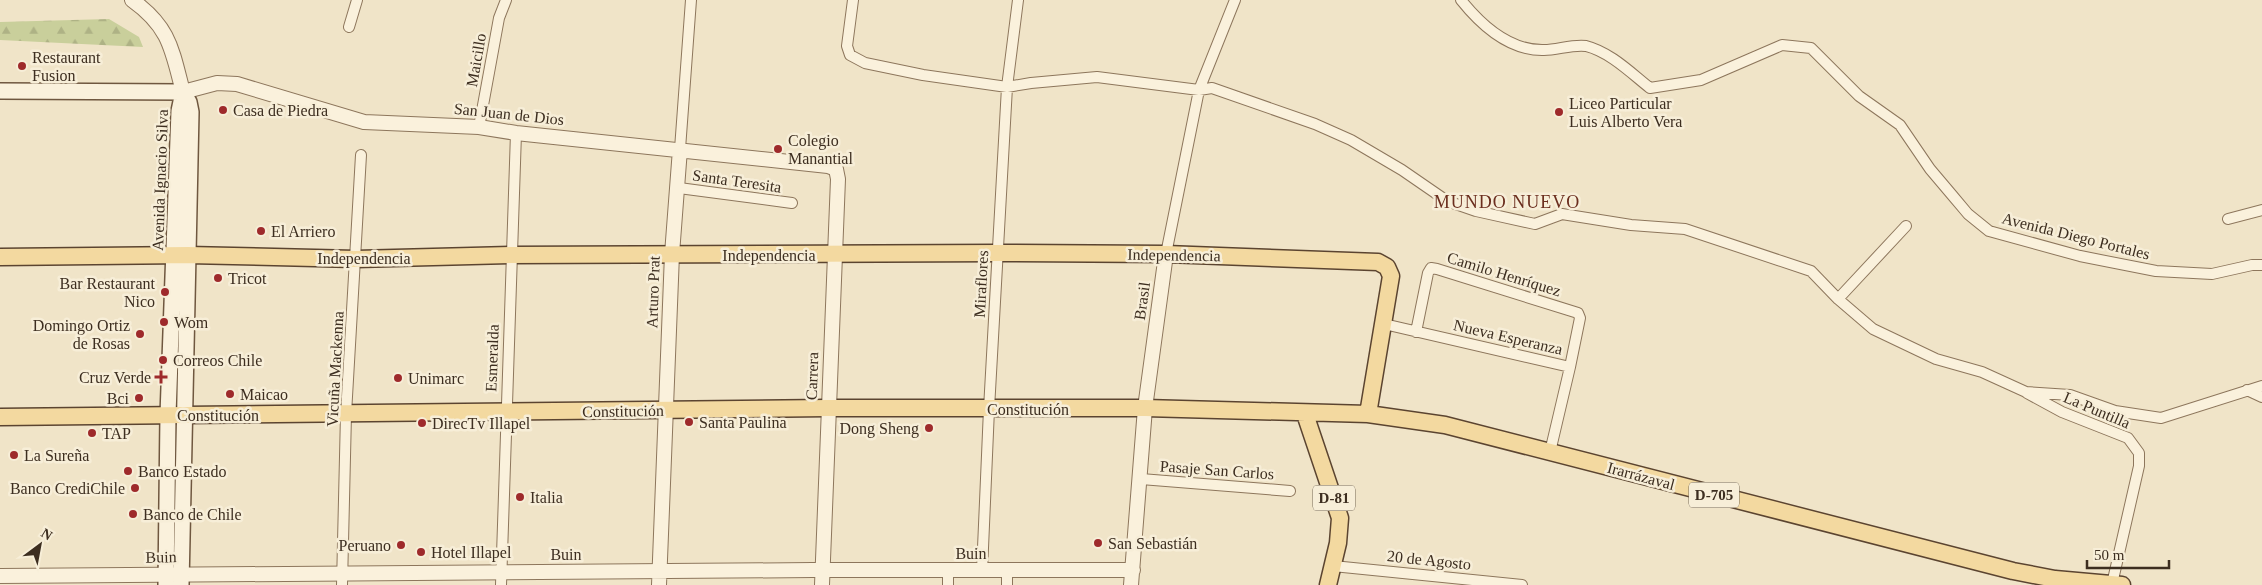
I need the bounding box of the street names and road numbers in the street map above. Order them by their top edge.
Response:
street label: Maicillo [463,32,489,88]
street label: San Juan de Dios [453,100,565,128]
street label: Avenida Ignacio Silva [149,109,172,251]
street label: Santa Teresita [691,166,783,196]
street label: Avenida Diego Portales [2000,209,2152,264]
street label: Independencia [1127,246,1221,265]
street label: Independencia [722,247,816,265]
street label: Camilo Henríquez [1445,249,1563,300]
street label: Independencia [317,250,411,268]
street label: Miraflores [971,250,991,318]
street label: Arturo Prat [643,255,663,328]
street label: Brasil [1131,280,1153,321]
street label: Vicuña Mackenna [323,311,347,427]
street label: Nueva Esperanza [1452,316,1564,359]
street label: Esmeralda [482,324,502,392]
street label: Carrera [803,352,821,400]
street label: La Puntilla [2061,388,2133,432]
street label: Constitución [987,401,1069,418]
street label: Constitución [582,402,664,420]
street label: Constitución [177,407,259,424]
street label: Pasaje San Carlos [1159,458,1275,483]
street label: Irarrázaval [1605,459,1677,493]
road number: D-705 [1689,482,1739,508]
road number: D-81 [1313,486,1355,510]
street label: Buin [955,545,987,562]
street label: Buin [550,546,582,563]
street label: 20 de Agosto [1386,547,1472,574]
street label: Buin [145,548,177,566]

